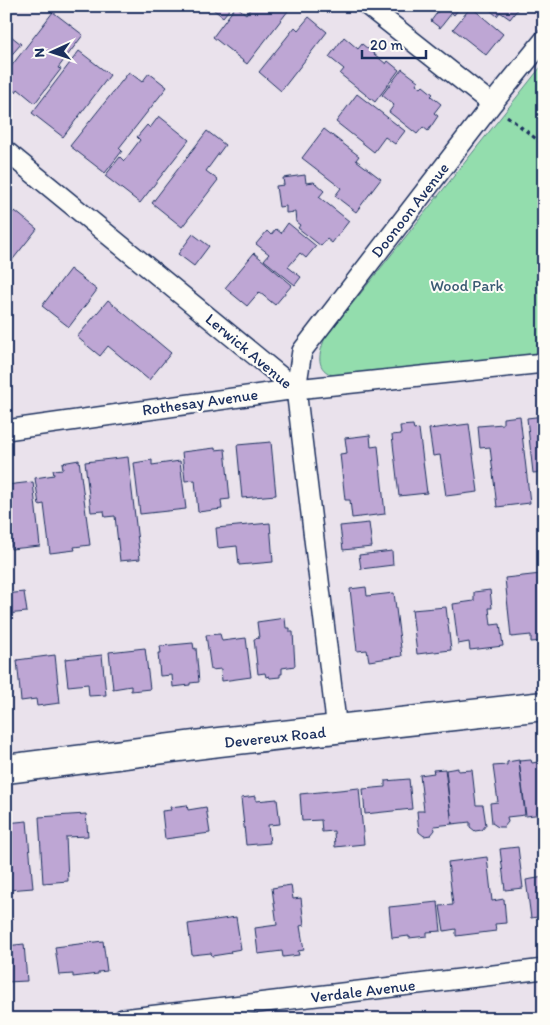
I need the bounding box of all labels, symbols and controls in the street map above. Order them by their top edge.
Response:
north arrow [28,28,78,78]
scale bar [362,28,426,60]
text: 20 m [370,36,404,54]
text: N [31,47,48,58]
street label: Doonoon Avenue [367,159,453,261]
park label: Wood Park [430,276,505,295]
street label: Lerwick Avenue [202,309,296,393]
street label: Rothesay Avenue [141,384,259,420]
street label: Devereux Road [223,722,327,752]
street label: Verdale Avenue [310,975,417,1007]

